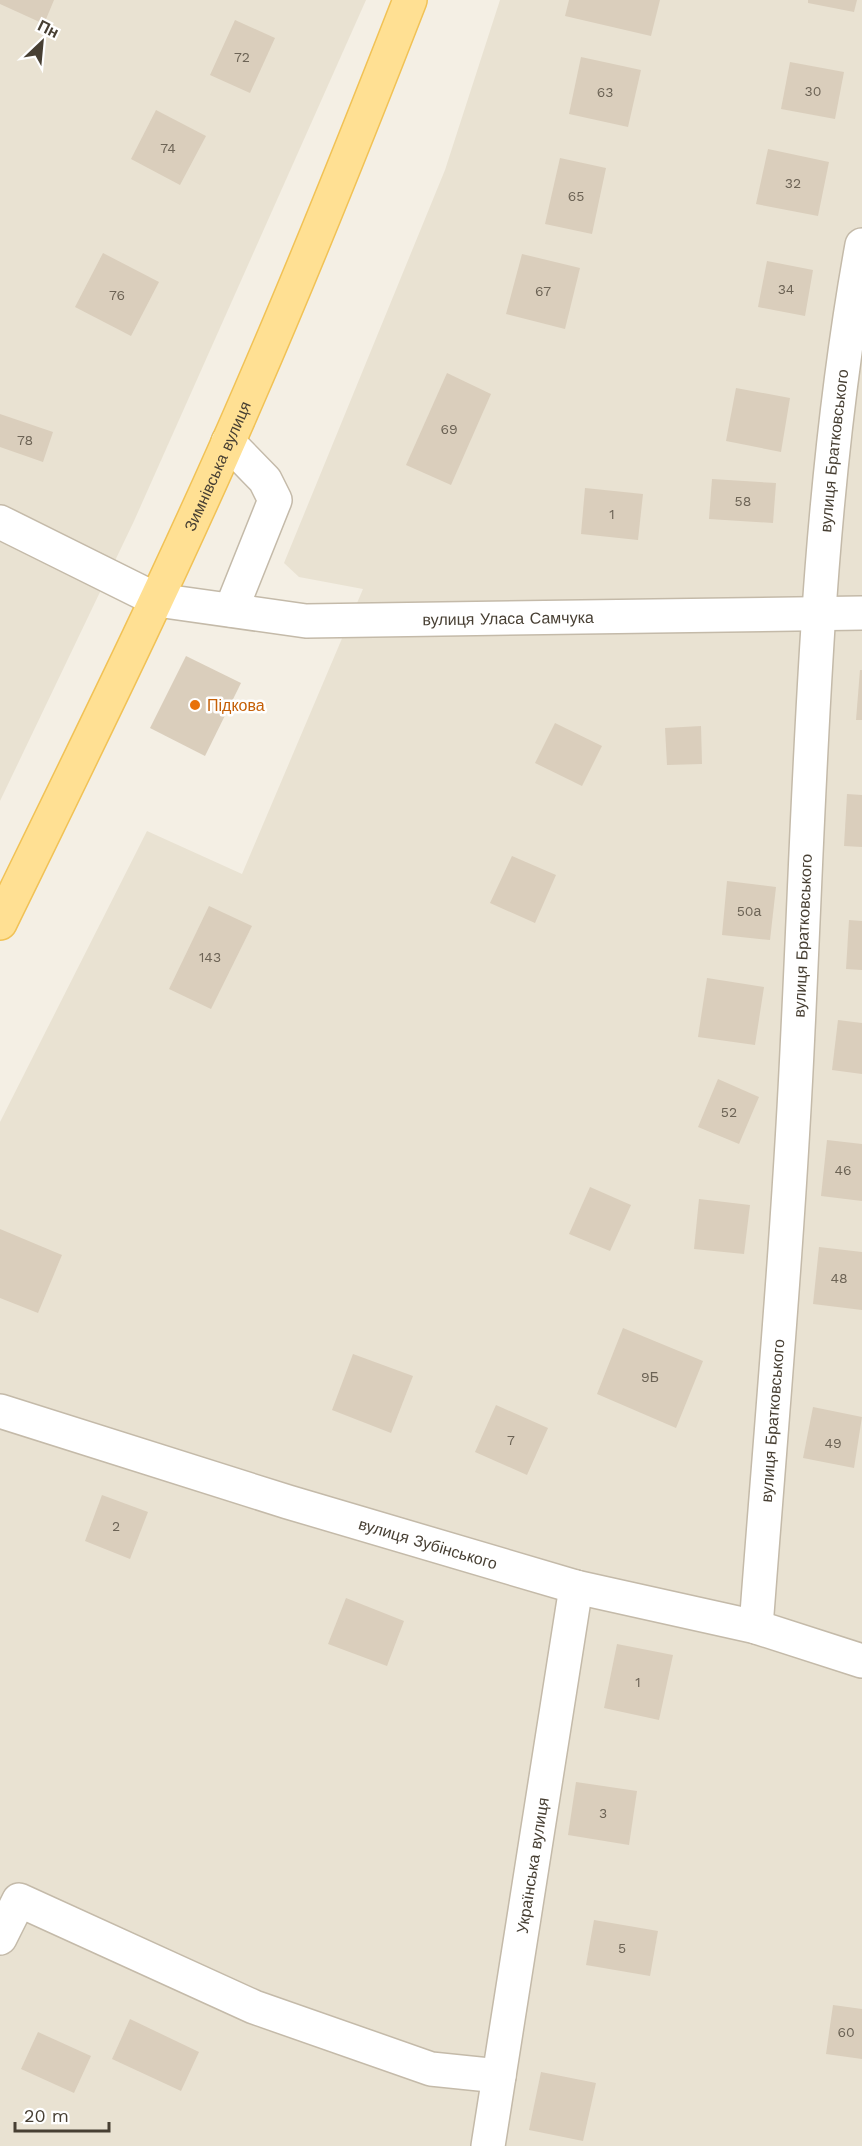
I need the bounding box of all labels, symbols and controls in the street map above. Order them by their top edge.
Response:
north arrow [12,12,72,72]
text: Пн [35,16,62,42]
house number: 72 [234,49,250,65]
house number: 30 [805,83,821,99]
house number: 63 [597,84,613,100]
house number: 74 [160,140,176,156]
house number: 32 [785,175,801,191]
house number: 65 [568,188,584,204]
house number: 34 [778,281,794,297]
house number: 67 [535,283,551,299]
house number: 76 [109,287,125,303]
street label: вулиця Братковського [816,368,853,533]
street label: Зимнівська вулиця [180,398,255,534]
house number: 69 [440,421,458,437]
house number: 78 [17,432,33,448]
house number: 58 [735,493,751,509]
house number: 1 [609,506,615,522]
street label: вулиця Уласа Самчука [422,608,594,629]
place label: Підкова [207,696,265,715]
marker: Підкова [188,698,202,712]
street label: вулиця Братковського [790,853,816,1018]
house number: 50а [737,903,762,919]
house number: 143 [199,949,221,965]
house number: 52 [721,1104,737,1120]
house number: 46 [834,1162,852,1178]
house number: 48 [830,1270,848,1286]
street label: вулиця Братковського [757,1338,788,1503]
house number: 9Б [641,1369,659,1385]
house number: 7 [507,1432,515,1448]
house number: 49 [824,1435,842,1451]
street label: вулиця Зубінського [356,1514,500,1573]
house number: 2 [112,1518,120,1534]
house number: 1 [635,1674,641,1690]
street label: Українська вулиця [513,1796,553,1935]
house number: 3 [599,1805,607,1821]
house number: 5 [618,1940,626,1956]
house number: 60 [837,2024,855,2040]
scale bar [15,2095,110,2133]
text: 20 m [24,2105,69,2126]

